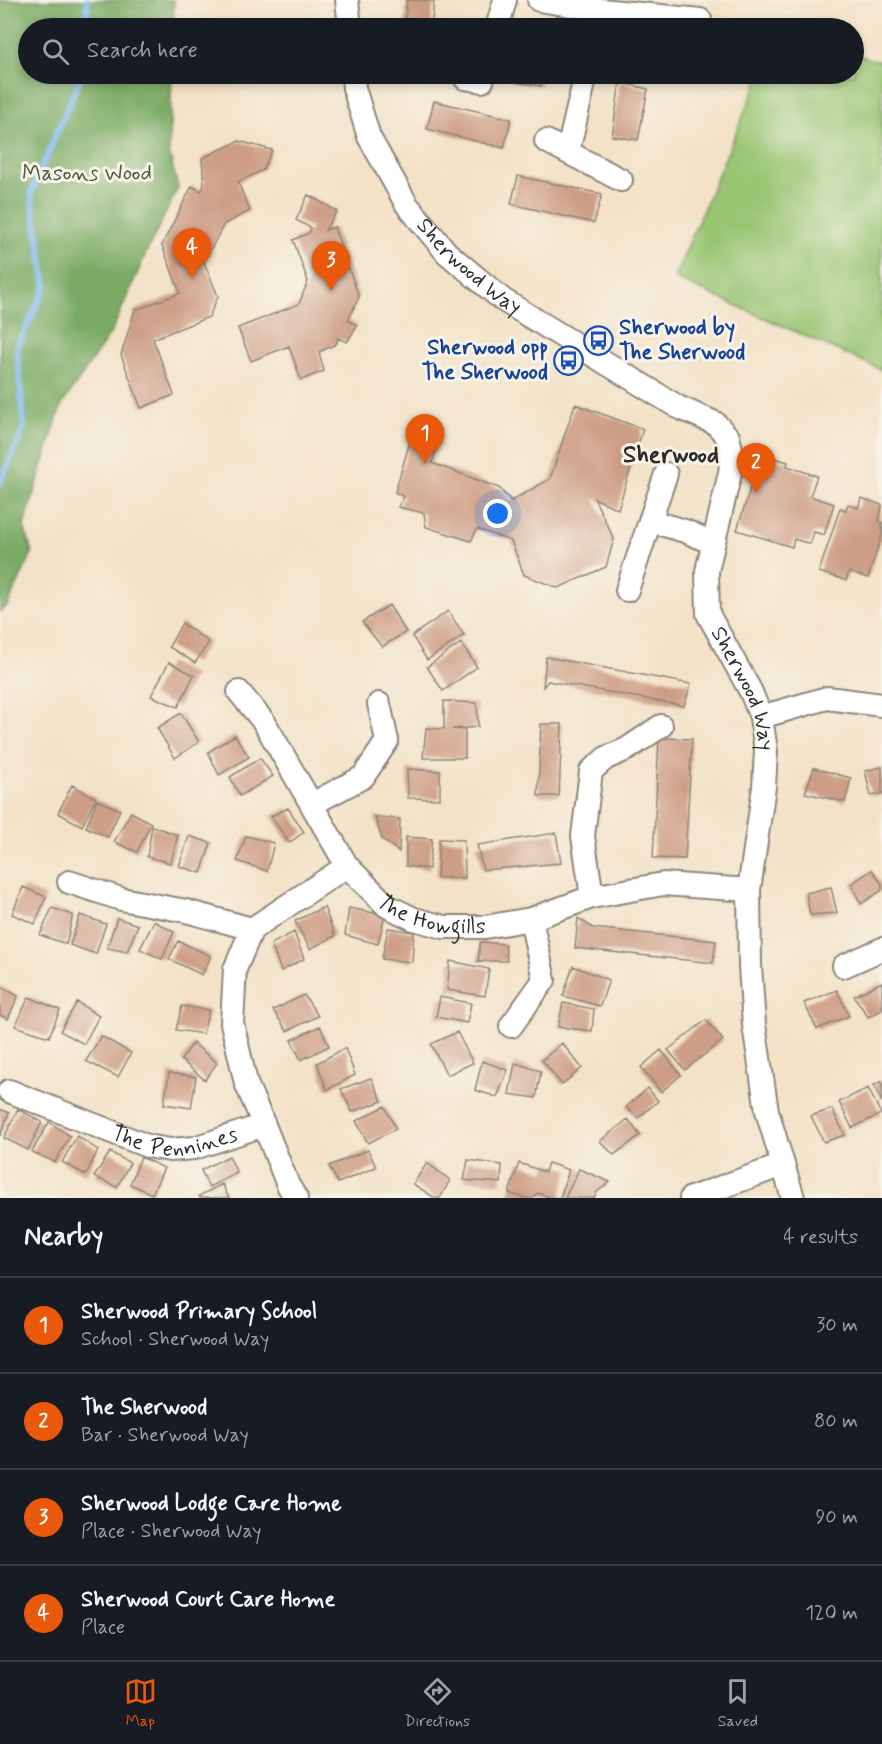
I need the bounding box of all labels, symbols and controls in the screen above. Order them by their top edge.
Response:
search box [18,18,864,84]
icon: search [39,35,72,68]
text: Search here [87,37,198,65]
park label: Masons Wood [22,160,152,188]
street label: Sherwood Way [410,212,526,322]
pin: 4 [172,228,212,278]
pin: 3 [312,242,350,291]
place label: Sherwood by The Sherwood [619,314,745,367]
bus stop icon: Sherwood by The Sherwood [582,325,614,357]
place label: Sherwood opp The Sherwood [422,334,548,387]
bus stop icon: Sherwood opp The Sherwood [553,345,585,377]
pin: 1 [406,414,444,464]
district label: Sherwood [623,440,719,471]
pin: 2 [736,444,776,493]
your location [483,499,512,528]
street label: Sherwood Way [704,622,780,753]
street label: The Howgills [370,889,486,944]
street label: The Pennines [107,1119,241,1164]
text: Nearby [24,1220,103,1254]
text: 4 results [783,1224,858,1251]
text: Sherwood Primary School [81,1298,317,1326]
text: 1 [39,1312,48,1339]
text: 30 m [816,1312,858,1339]
text: School · Sherwood Way [81,1326,269,1353]
text: The Sherwood [81,1394,207,1422]
text: 2 [39,1408,48,1435]
text: 80 m [814,1408,858,1435]
text: Bar · Sherwood Way [81,1422,249,1449]
text: Sherwood Lodge Care Home [81,1490,342,1518]
text: 3 [39,1504,48,1531]
text: 90 m [815,1504,858,1531]
text: Place · Sherwood Way [81,1518,261,1545]
text: Sherwood Court Care Home [81,1586,335,1614]
text: 4 [38,1600,49,1627]
text: 120 m [805,1600,858,1627]
text: Place [81,1614,125,1641]
tab: Map [124,1675,157,1732]
tab: Directions [404,1675,470,1732]
tab: Saved [718,1675,758,1732]

